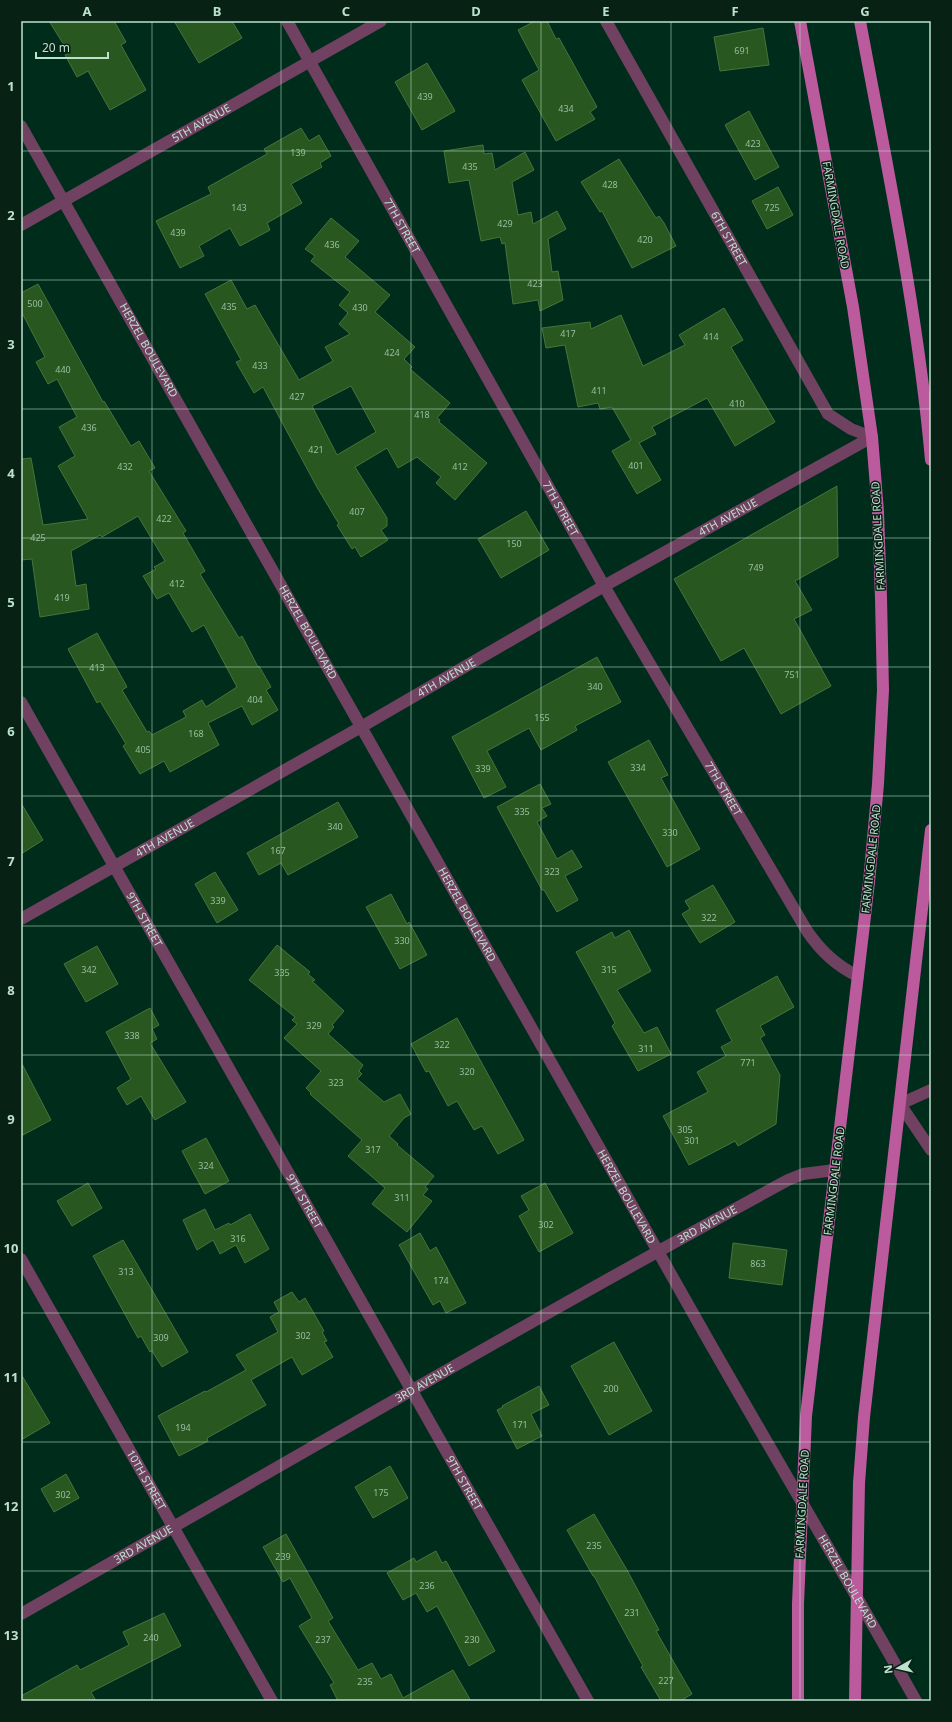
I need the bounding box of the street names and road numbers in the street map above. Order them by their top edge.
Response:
street label: 5TH AVENUE [169,100,233,145]
street label: FARMINGDALE ROAD [820,160,853,270]
street label: 7TH STREET [381,196,424,256]
street label: 6TH STREET [708,208,751,269]
street label: HERZEL BOULEVARD [117,300,182,400]
street label: 7TH STREET [540,478,582,538]
street label: FARMINGDALE ROAD [867,481,888,591]
street label: 4TH AVENUE [695,494,760,539]
street label: HERZEL BOULEVARD [276,582,341,682]
street label: 4TH AVENUE [414,654,478,700]
street label: 7TH STREET [702,758,746,818]
street label: FARMINGDALE ROAD [857,804,884,914]
street label: 4TH AVENUE [132,815,197,860]
street label: HERZEL BOULEVARD [435,864,500,964]
street label: 9TH STREET [123,889,166,949]
street label: FARMINGDALE ROAD [819,1126,848,1236]
street label: HERZEL BOULEVARD [594,1147,660,1246]
street label: 9TH STREET [283,1171,326,1231]
street label: 3RD AVENUE [674,1201,739,1246]
street label: 3RD AVENUE [392,1360,457,1405]
street label: 10TH STREET [124,1447,170,1513]
street label: FARMINGDALE ROAD [791,1449,812,1559]
street label: 9TH STREET [443,1453,486,1513]
street label: 3RD AVENUE [111,1521,175,1567]
street label: HERZEL BOULEVARD [815,1532,881,1631]

